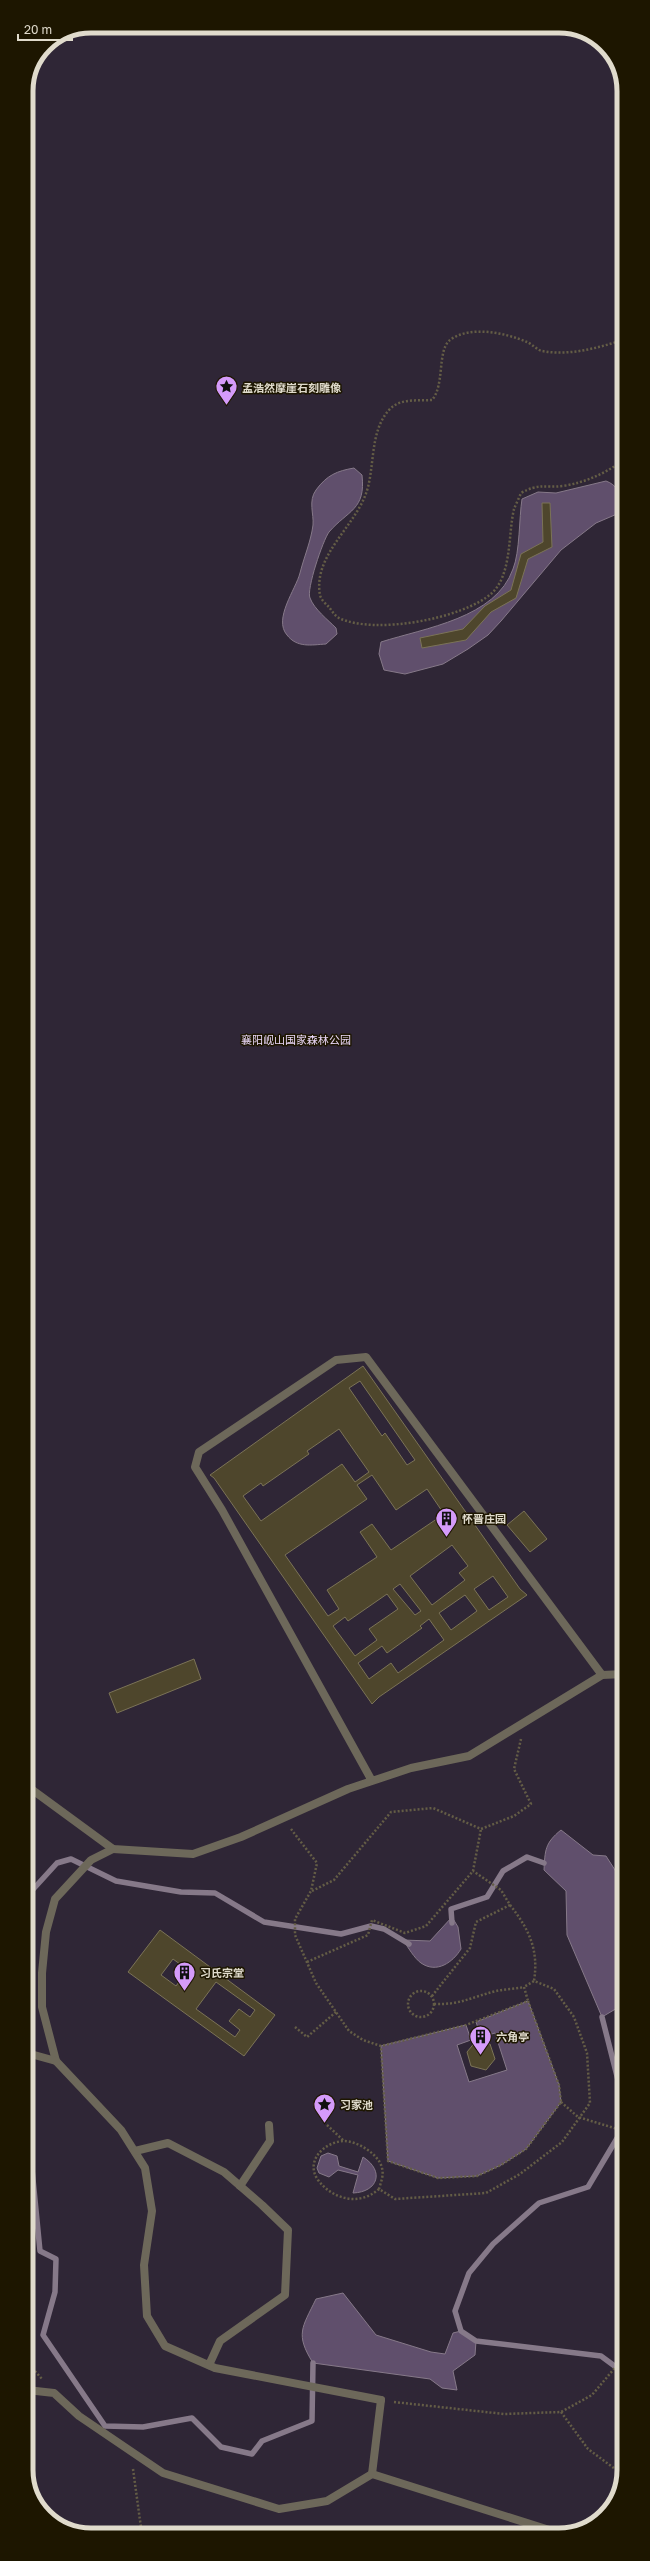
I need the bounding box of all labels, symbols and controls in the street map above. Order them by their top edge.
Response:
scale bar [18,16,72,42]
text: 20 m [24,22,52,37]
place icon: 孟浩然摩崖石刻雕像 [213,374,239,407]
place label: 孟浩然摩崖石刻雕像 [242,381,341,394]
park label: 襄阳岘山国家森林公园 [241,1033,351,1046]
building icon: 怀晋庄园 [433,1505,459,1538]
place label: 怀晋庄园 [462,1512,506,1525]
building icon: 习氏宗堂 [171,1959,197,1992]
place label: 习氏宗堂 [200,1966,244,1979]
building icon: 六角亭 [468,2023,494,2056]
place label: 六角亭 [496,2030,529,2043]
place icon: 习家池 [312,2091,338,2124]
place label: 习家池 [340,2098,373,2111]

